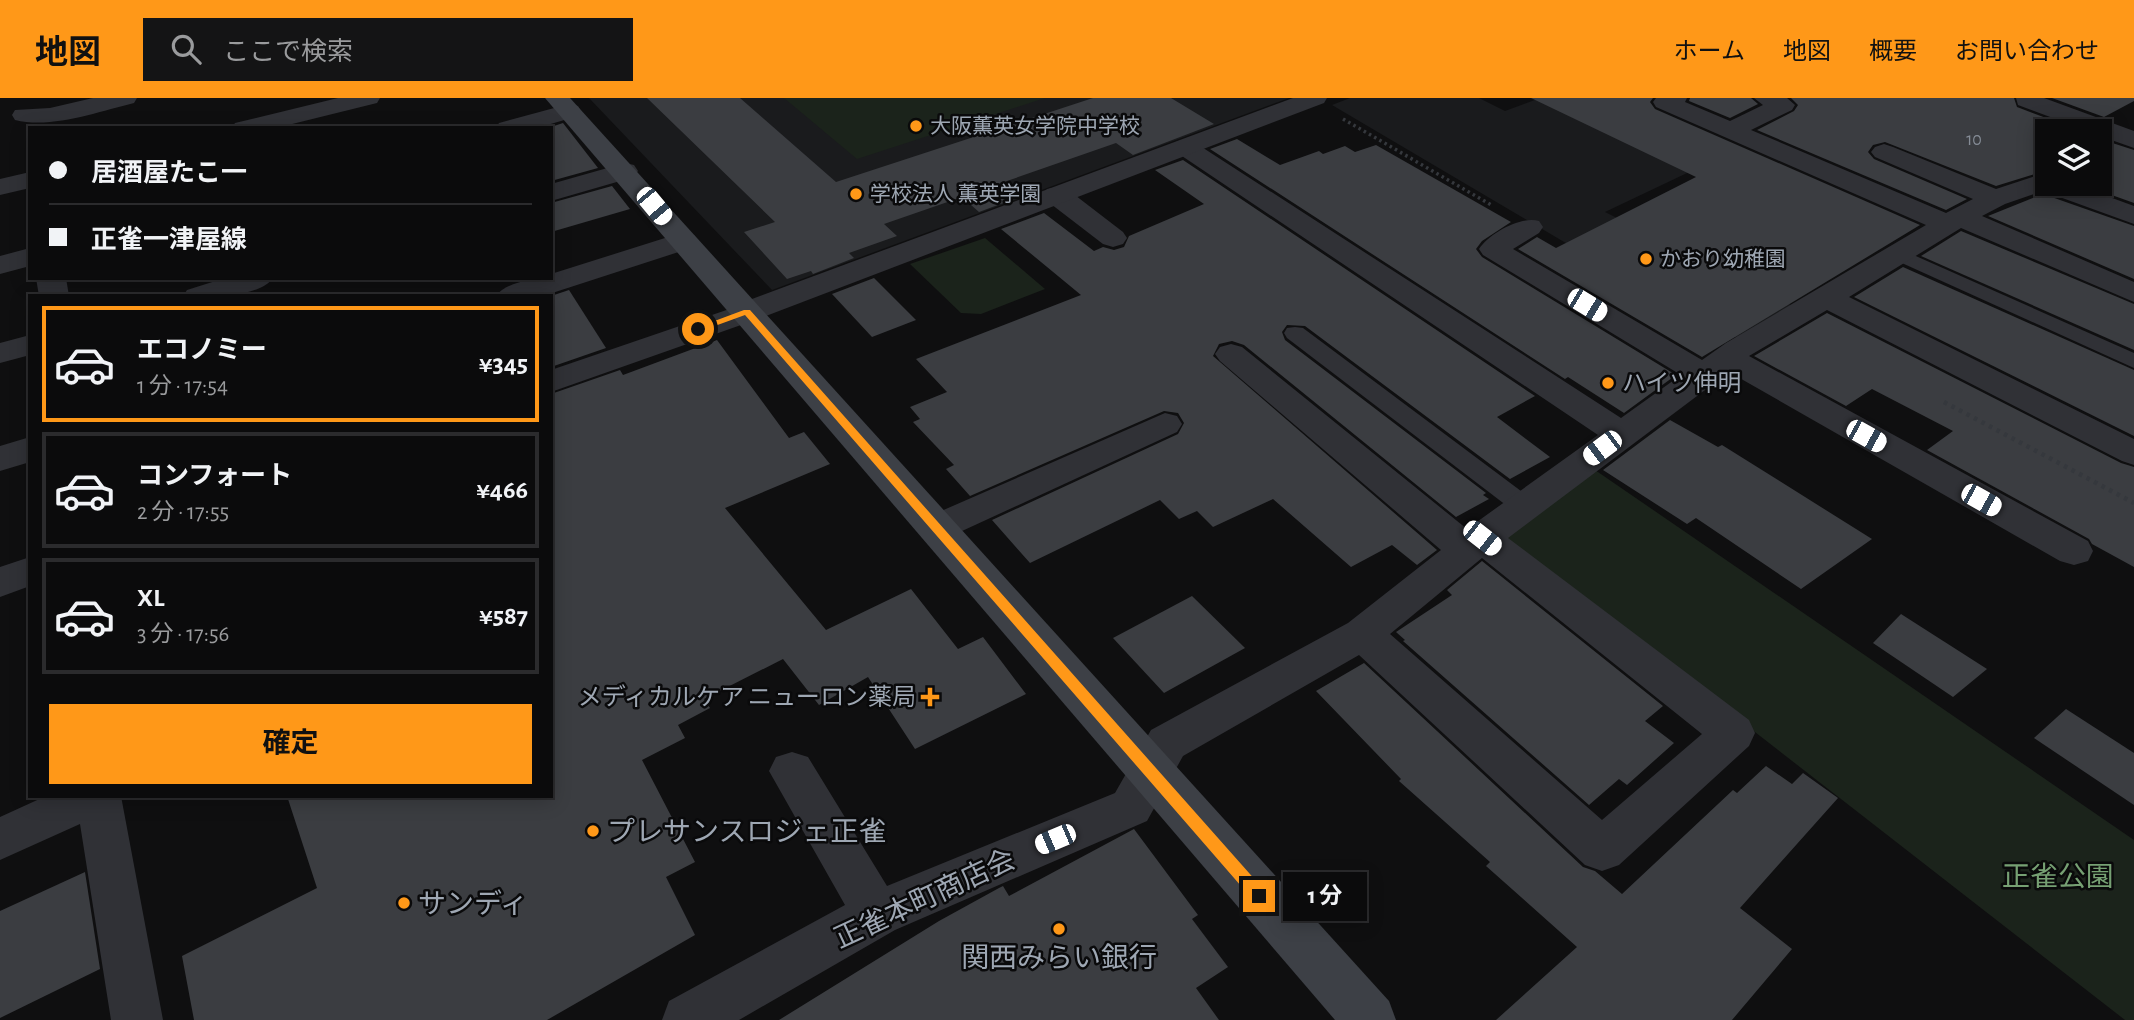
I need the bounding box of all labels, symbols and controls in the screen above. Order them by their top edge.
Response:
search box [143,18,633,81]
icon: search [167,30,205,68]
text: 地図 [35,37,101,70]
text: ここで検索 [223,39,353,65]
text: ホーム [1674,40,1745,64]
text: 地図 [1783,40,1831,64]
text: 概要 [1869,40,1917,64]
text: お問い合わせ [1955,40,2099,64]
place label: 大阪薫英女学院中学校 [930,115,1140,137]
marker: 大阪薫英女学院中学校 [908,118,924,134]
map controls [2035,119,2112,196]
button: layers [2035,119,2112,196]
house number: 10 [1966,131,1982,149]
text: 居酒屋たこ一 [91,160,247,186]
car [633,183,676,229]
place label: 学校法人 薫英学園 [870,183,1041,205]
marker: 学校法人 薫英学園 [848,186,864,202]
text: 正雀一津屋線 [91,227,247,253]
place label: かおり幼稚園 [1660,248,1786,270]
marker: かおり幼稚園 [1638,251,1654,267]
car [1564,285,1611,325]
route start [682,313,714,345]
icon: car [53,333,116,396]
text: エコノミー [137,337,267,363]
text: ¥345 [479,351,528,377]
place label: ハイツ伸明 [1622,370,1742,396]
text: 1 分 · 17:54 [137,375,228,398]
marker: ハイツ伸明 [1600,375,1616,391]
car [1843,417,1890,455]
car [1579,427,1626,469]
icon: car [53,459,116,522]
text: コンフォート [137,463,292,489]
text: ¥466 [476,477,528,503]
car [1958,481,2005,519]
text: 2 分 · 17:55 [137,501,229,524]
car [1459,517,1506,559]
icon: car [53,585,116,648]
text: XL [137,585,164,611]
text: ¥587 [479,603,528,629]
text: 3 分 · 17:56 [137,623,229,646]
place label: メディカルケア ニューロン薬局 [578,684,916,710]
marker: メディカルケア ニューロン薬局 [922,689,938,705]
button: 確定 [49,704,532,784]
place label: プレサンスロジェ正雀 [607,817,886,847]
car [1032,821,1079,857]
marker: プレサンスロジェ正雀 [585,823,601,839]
street label: 正雀本町商店会 [829,844,1020,954]
park label: 正雀公園 [2002,862,2114,892]
callout: 1 分 [1284,872,1368,920]
route end [1243,880,1275,912]
text: 1 分 [1308,885,1342,908]
place label: サンディ [418,889,528,919]
marker: サンディ [396,895,412,911]
marker: 関西みらい銀行 [1051,921,1067,937]
place label: 関西みらい銀行 [961,943,1157,973]

